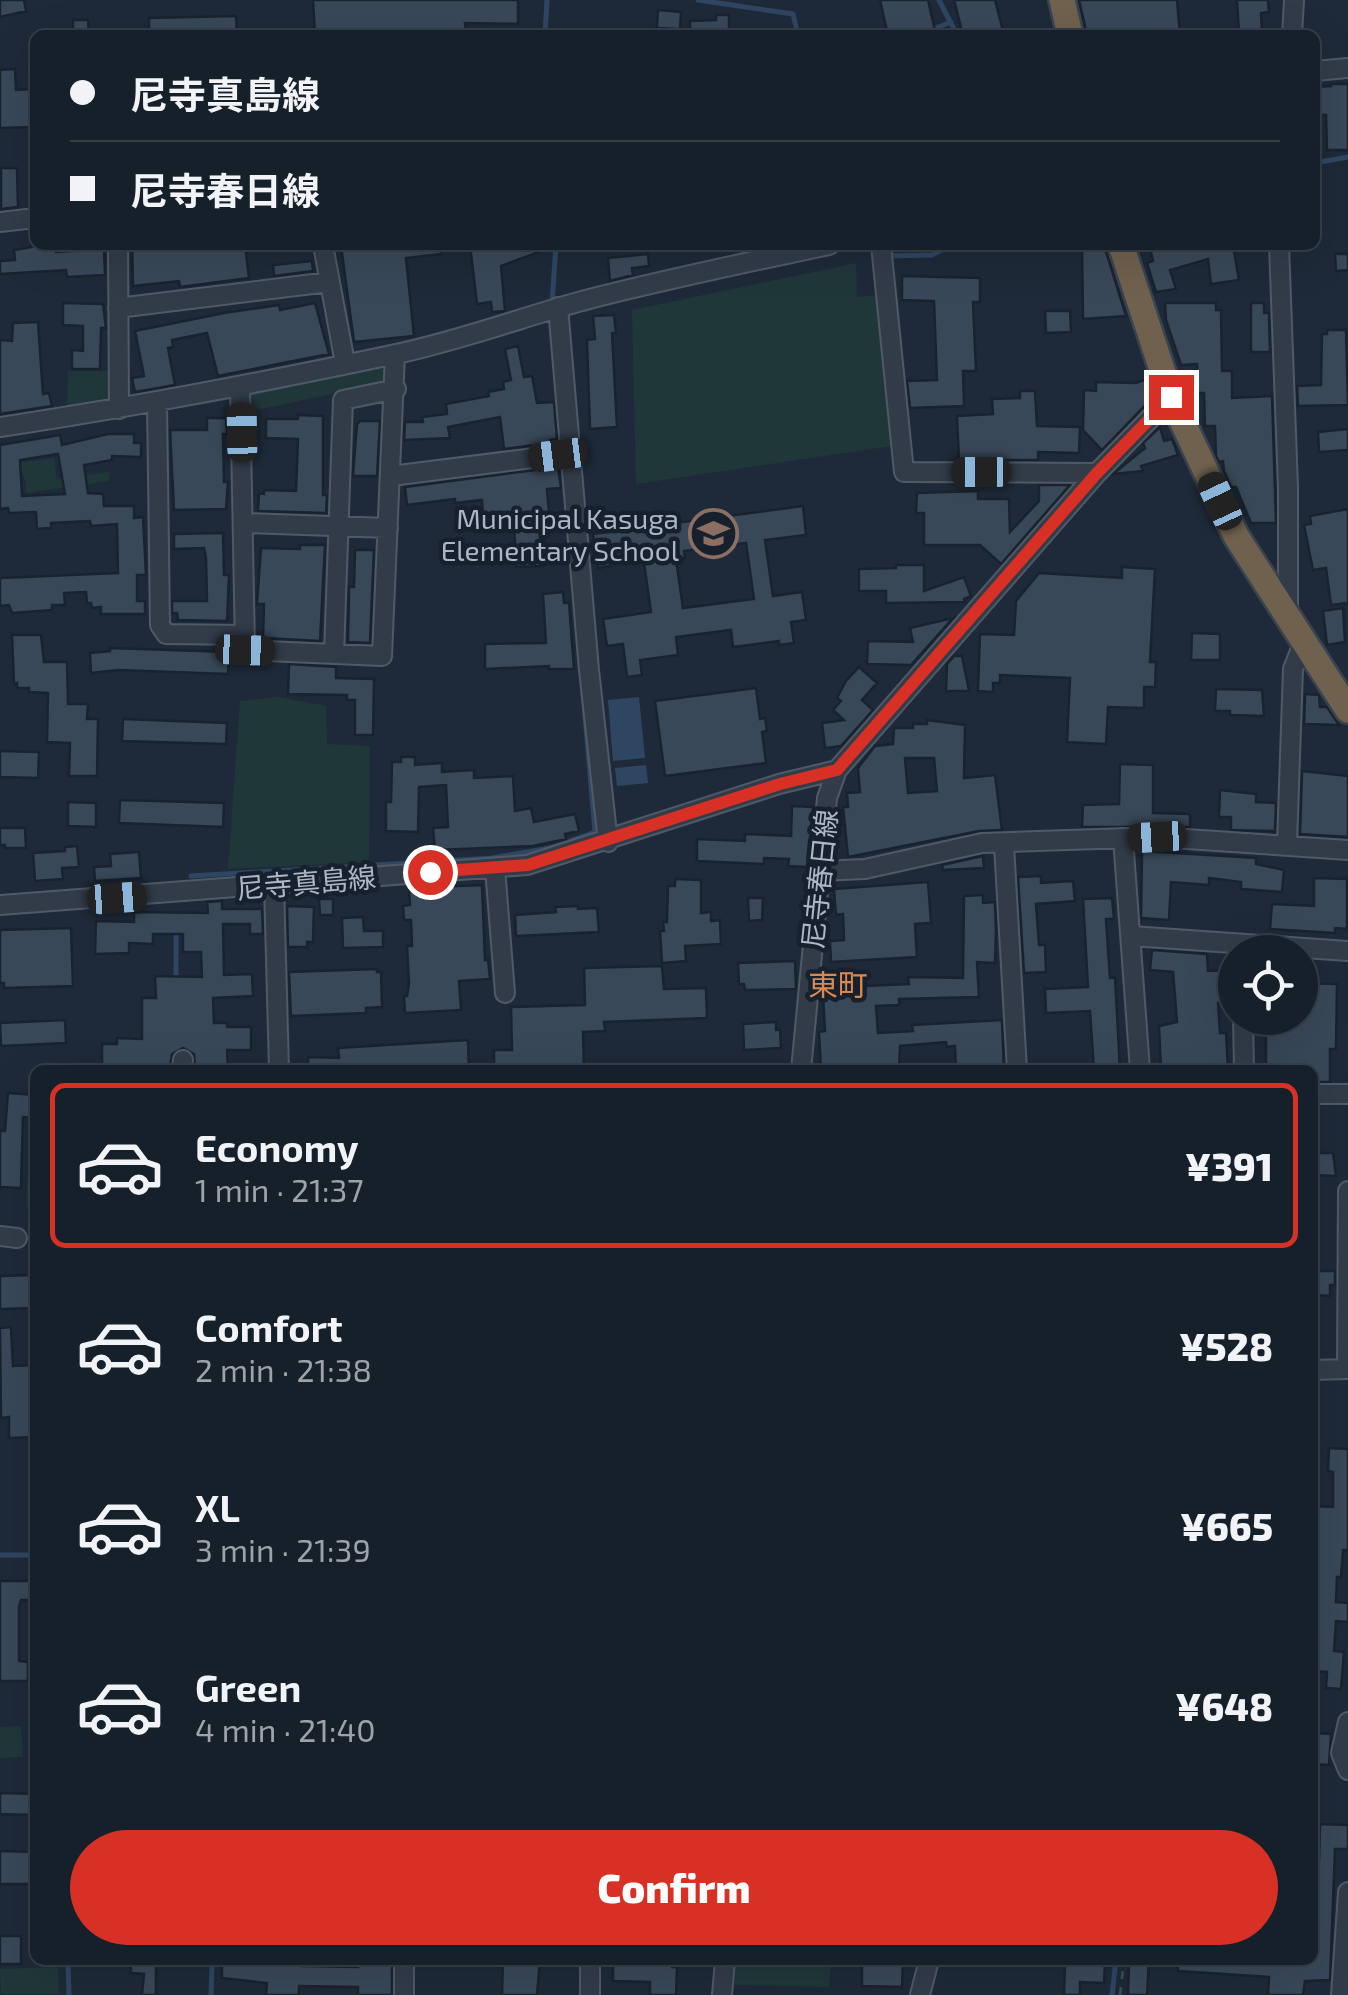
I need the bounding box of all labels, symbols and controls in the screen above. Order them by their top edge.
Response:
text: 尼寺真島線 [130,71,320,117]
text: 尼寺春日線 [130,167,320,213]
route end [1149,375,1194,420]
car [226,402,258,462]
car [526,436,590,474]
car [951,457,1011,487]
car [1194,467,1246,535]
place label: Municipal Kasuga Elementary School [441,501,680,567]
school or university icon: Municipal Kasuga Elementary School [688,508,740,560]
car [214,634,276,666]
street label: 尼寺春日線 [795,808,843,950]
car [1126,820,1188,854]
route start [408,850,453,895]
street label: 尼寺真島線 [235,859,377,905]
car [86,881,148,915]
map controls [1218,935,1318,1035]
button: locate [1218,935,1318,1035]
district label: 東町 [808,966,868,1002]
icon: car [75,1121,165,1211]
text: Economy [195,1124,359,1170]
text: ¥391 [1185,1143,1273,1189]
text: 1 min · 21:37 [195,1170,364,1208]
icon: car [75,1301,165,1391]
text: Comfort [195,1304,343,1350]
text: ¥528 [1179,1323,1273,1369]
text: 2 min · 21:38 [195,1350,372,1388]
icon: car [75,1481,165,1571]
text: XL [195,1484,240,1530]
text: ¥665 [1180,1503,1273,1549]
text: 3 min · 21:39 [195,1530,371,1568]
icon: car [75,1661,165,1751]
text: Green [195,1664,301,1710]
text: ¥648 [1175,1683,1273,1729]
text: 4 min · 21:40 [195,1710,375,1748]
button: Confirm [70,1830,1278,1945]

